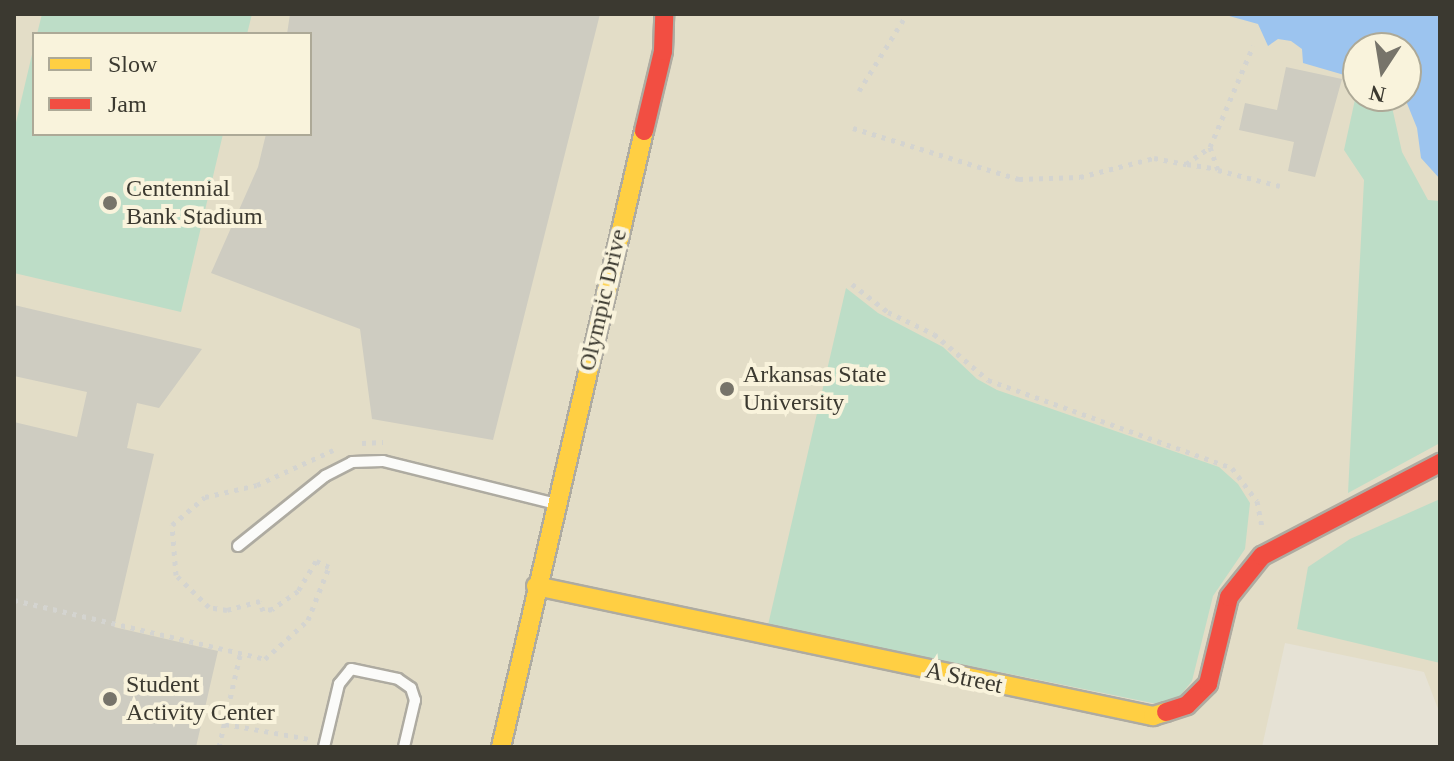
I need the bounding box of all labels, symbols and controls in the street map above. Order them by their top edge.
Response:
legend [32,32,312,136]
north arrow [1342,32,1422,112]
text: Slow [108,51,157,77]
text: N [1367,80,1388,108]
text: Jam [108,91,147,117]
place label: Centennial Bank Stadium [126,175,263,231]
marker: Centennial Bank Stadium [101,194,119,212]
street label: Olympic Drive [573,226,633,374]
place label: Arkansas State University [743,361,886,417]
marker: Arkansas State University [718,380,736,398]
street label: A Street [922,656,1006,700]
place label: Student Activity Center [126,671,275,727]
marker: Student Activity Center [101,690,119,708]

